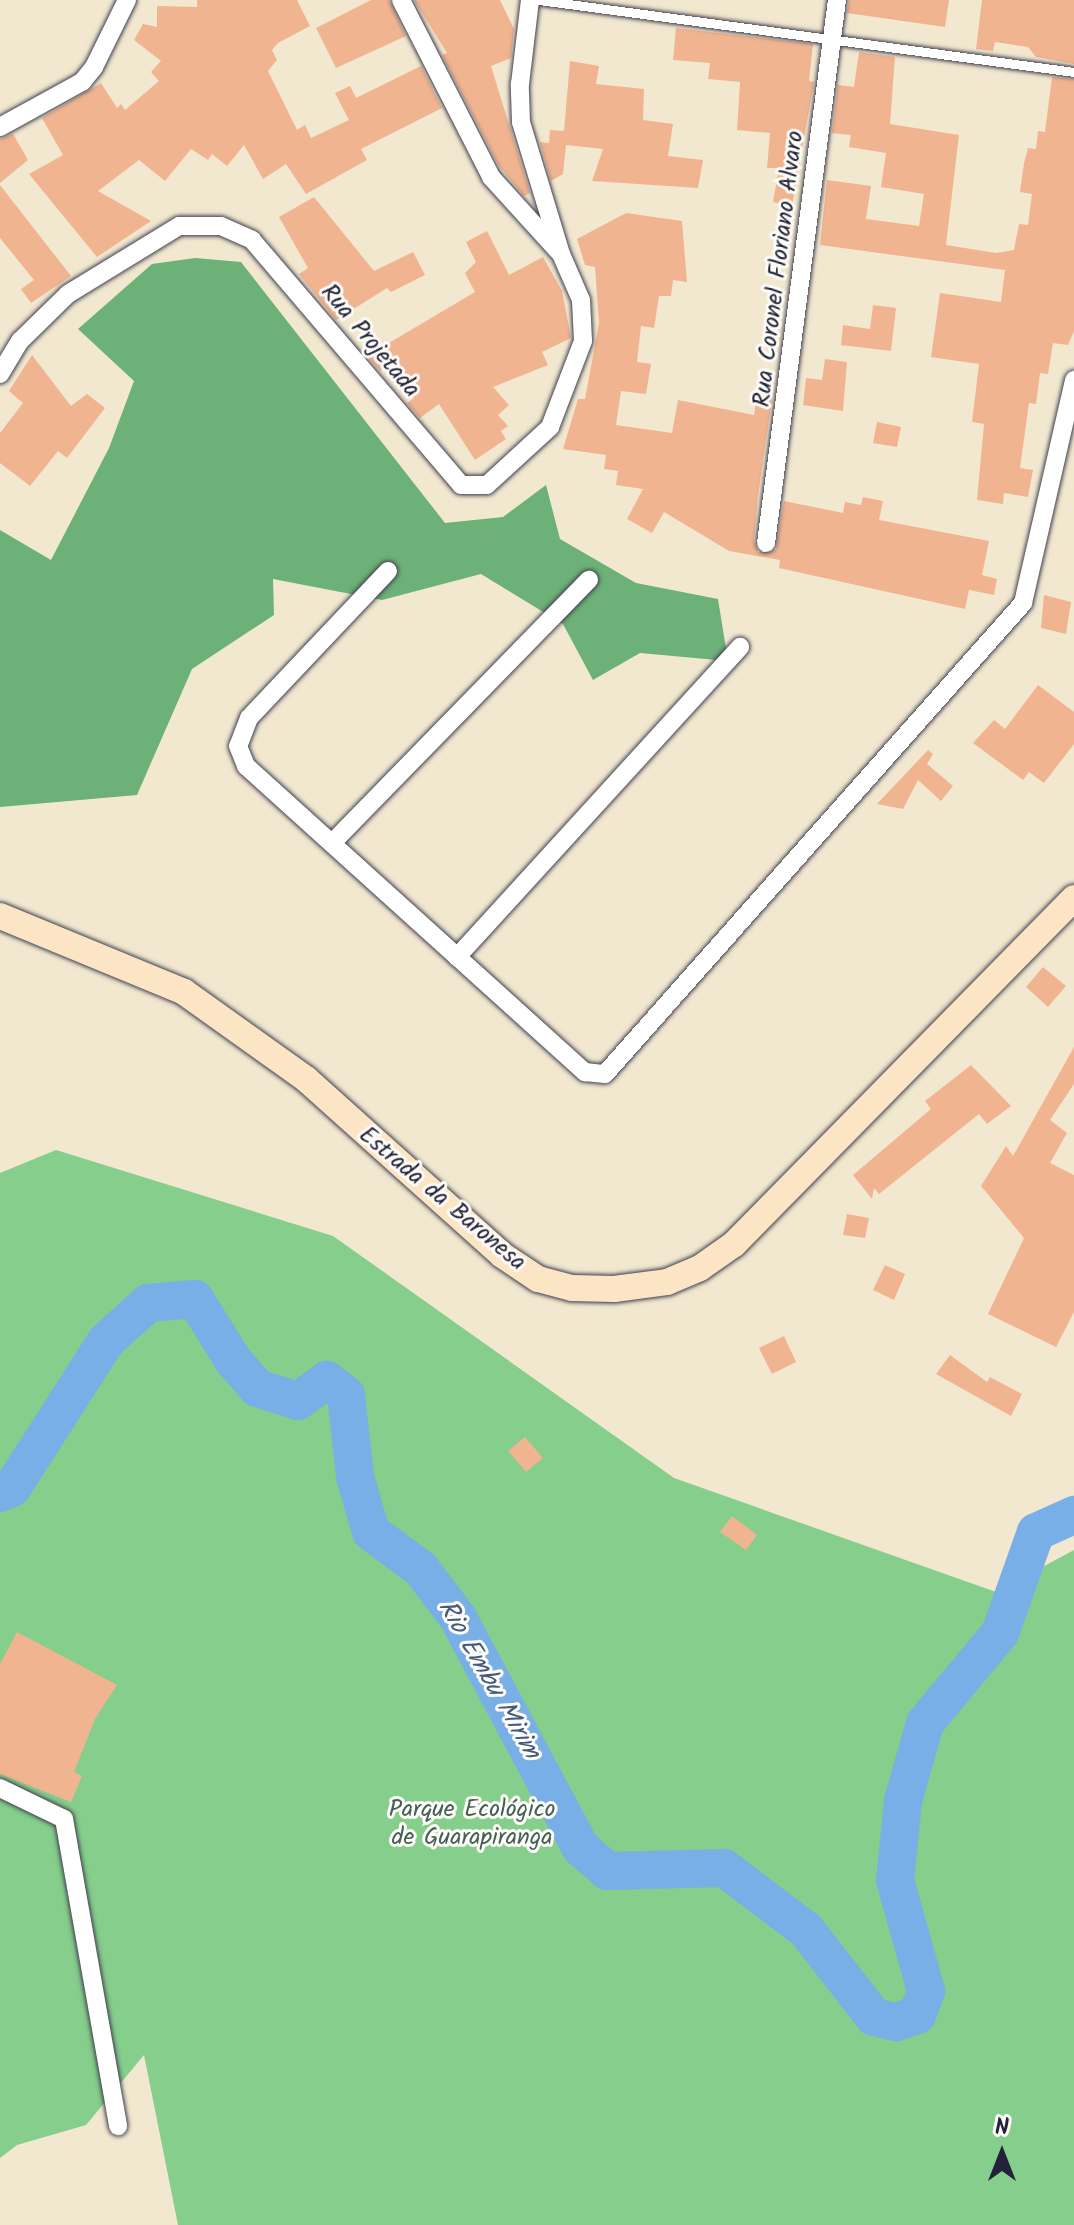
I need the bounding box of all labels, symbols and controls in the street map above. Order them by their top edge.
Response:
street label: Rua Coronel Floriano Alvaro [748,129,810,409]
street label: Rua Projetada [314,279,426,403]
street label: Estrada da Baronesa [353,1121,531,1277]
water label: Rio Embu Mirim [430,1595,546,1765]
park label: Parque Ecológico de Guarapiranga [389,1796,555,1852]
text: N [995,2111,1009,2146]
north arrow [962,2113,1042,2193]

